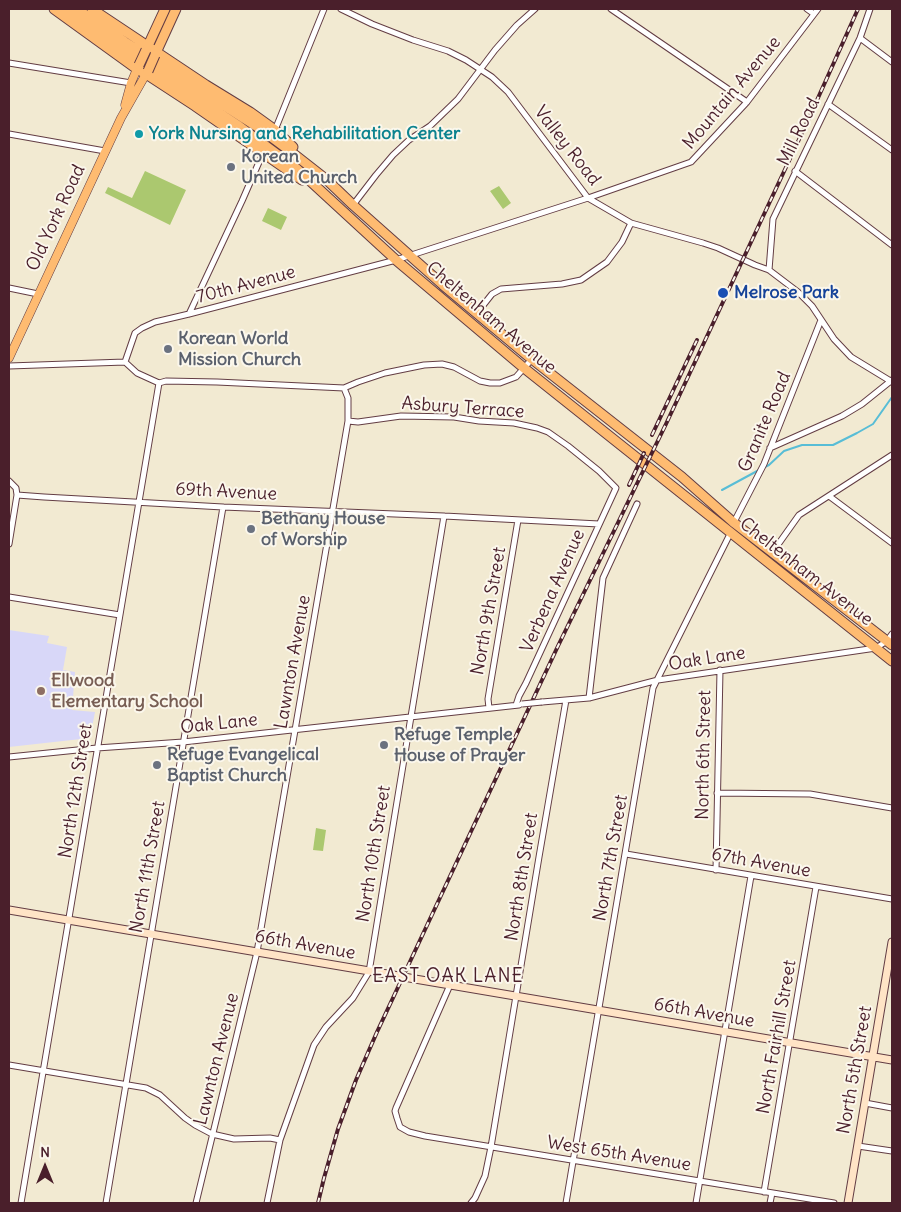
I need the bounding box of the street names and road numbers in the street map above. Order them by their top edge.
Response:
street label: Mountain Avenue [678,32,786,154]
street label: Mill Road [773,94,825,170]
street label: Valley Road [529,102,605,190]
street label: Old York Road [22,161,90,275]
street label: Cheltenham Avenue [422,257,560,379]
street label: 70th Avenue [194,261,298,309]
street label: Granite Road [734,369,796,475]
street label: Asbury Terrace [401,393,525,423]
street label: 69th Avenue [175,479,277,505]
street label: Cheltenham Avenue [735,513,877,631]
street label: Verbena Avenue [516,526,590,656]
street label: North 9th Street [467,545,511,677]
street label: Lawnton Avenue [271,593,315,731]
street label: Oak Lane [667,642,747,676]
street label: North 6th Street [692,690,716,820]
street label: Oak Lane [179,709,259,739]
street label: North 12th Street [55,722,97,860]
street label: North 10th Street [353,784,395,924]
street label: North 7th Street [589,793,633,923]
street label: North 11th Street [126,799,170,935]
street label: North 8th Street [501,811,543,943]
street label: 67th Avenue [710,844,812,882]
street label: 66th Avenue [253,926,357,964]
street label: North Fairhill Street [753,958,801,1116]
street label: Lawnton Avenue [190,991,244,1127]
street label: 66th Avenue [652,994,756,1032]
street label: North 5th Street [833,1004,877,1136]
street label: West 65th Avenue [545,1132,693,1176]

